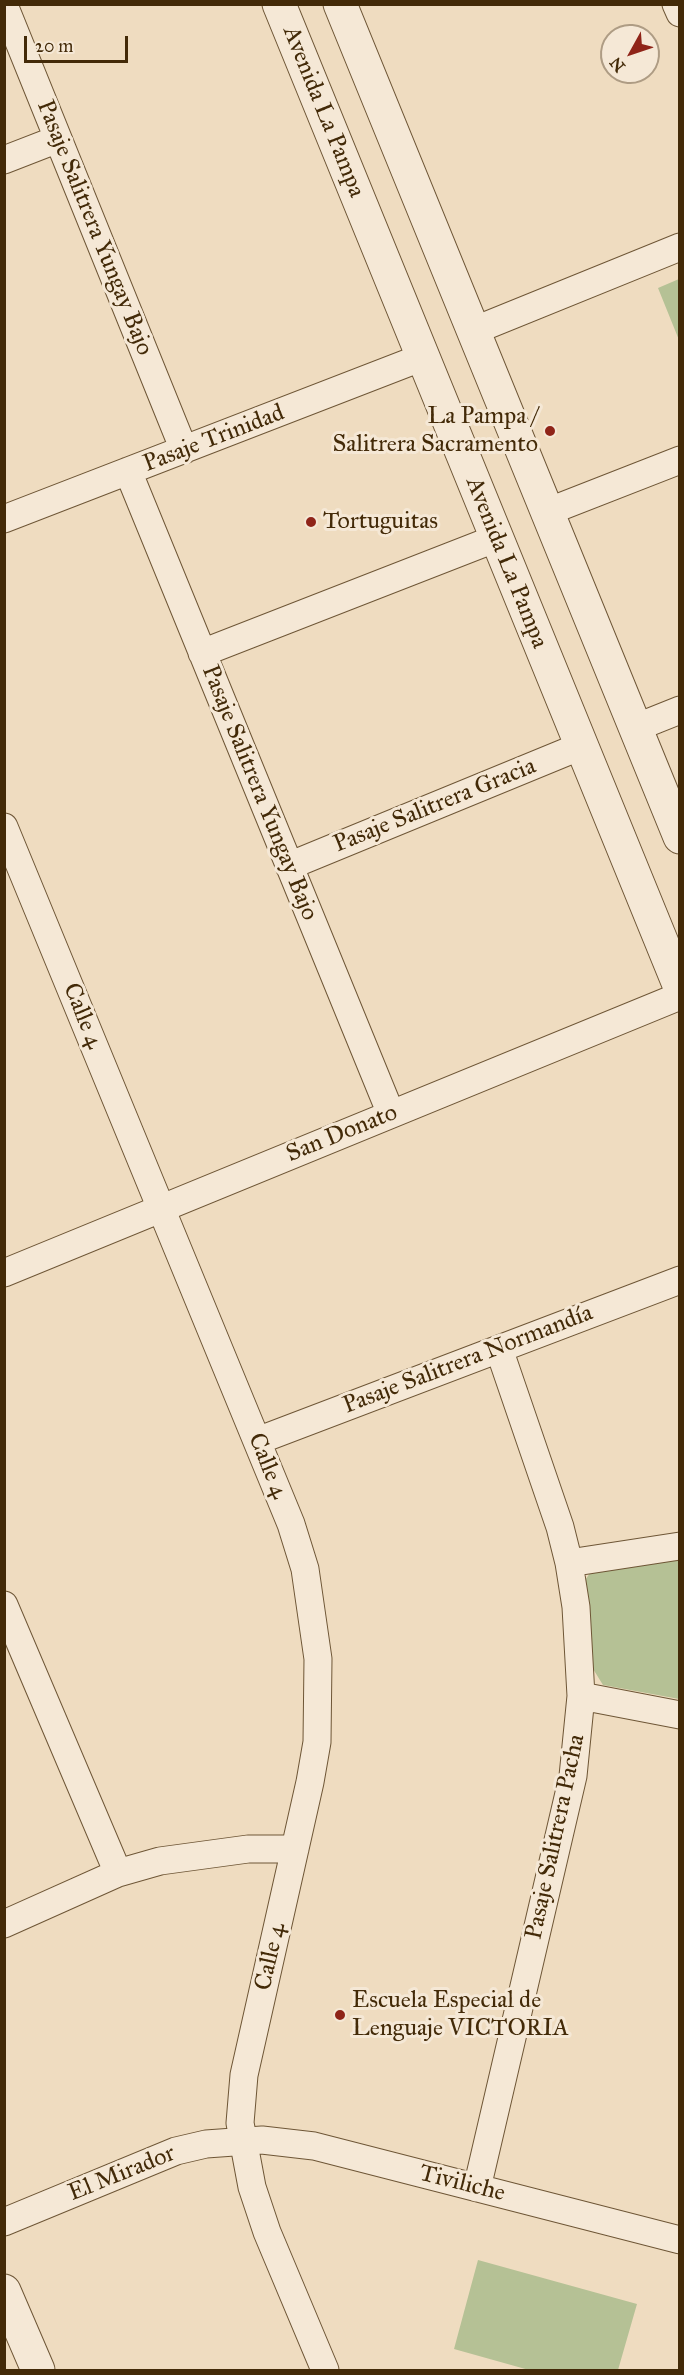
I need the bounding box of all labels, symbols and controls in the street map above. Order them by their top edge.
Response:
street label: Avenida La Pampa [276,22,370,202]
scale bar [27,24,130,62]
north arrow [600,24,660,84]
text: 20 m [35,35,73,57]
text: N [606,53,629,76]
street label: Pasaje Salitrera Yungay Bajo [30,96,158,360]
street label: Pasaje Trinidad [140,399,288,479]
place label: La Pampa / Salitrera Sacramento [333,403,538,459]
marker: La Pampa / Salitrera Sacramento [543,424,557,438]
street label: Avenida La Pampa [459,473,553,653]
place label: Tortuguitas [323,508,438,536]
marker: Tortuguitas [304,515,318,529]
street label: Pasaje Salitrera Yungay Bajo [195,661,323,925]
street label: Pasaje Salitrera Gracia [330,752,540,860]
street label: Calle 4 [56,979,108,1053]
street label: San Donato [282,1099,402,1169]
street label: Pasaje Salitrera Normandía [339,1299,597,1421]
street label: Calle 4 [241,1429,293,1503]
street label: Pasaje Salitrera Pacha [520,1732,592,1942]
street label: Calle 4 [249,1921,293,1993]
place label: Escuela Especial de Lenguaje VICTORIA [352,1987,569,2043]
marker: Escuela Especial de Lenguaje VICTORIA [333,2008,347,2022]
street label: El Mirador [64,2140,180,2208]
street label: Tiviliche [416,2159,508,2209]

